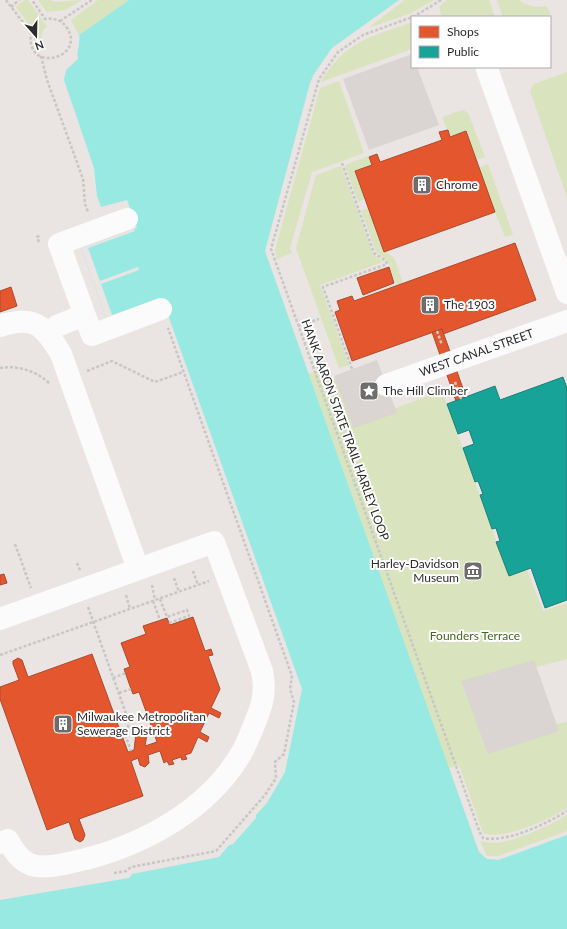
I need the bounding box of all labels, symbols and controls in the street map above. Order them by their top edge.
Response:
north arrow [16,16,56,56]
legend [411,16,551,68]
text: Shops [447,24,479,39]
text: N [33,38,46,53]
text: Public [447,44,479,59]
building icon: Chrome [411,174,433,196]
place label: Chrome [436,177,478,192]
building icon: The 1903 [419,294,441,316]
place label: The 1903 [444,297,495,312]
street label: HANK AARON STATE TRAIL HARLEY LOOP [298,317,393,543]
street label: WEST CANAL STREET [417,325,535,380]
place icon: The Hill Climber [358,380,380,402]
place label: The Hill Climber [383,383,468,398]
place label: Harley-Davidson Museum [371,556,459,585]
museum icon: Harley-Davidson Museum [462,560,484,582]
park label: Founders Terrace [430,628,520,643]
place label: Milwaukee Metropolitan Sewerage District [77,709,206,738]
building icon: Milwaukee Metropolitan Sewerage District [52,713,74,735]

